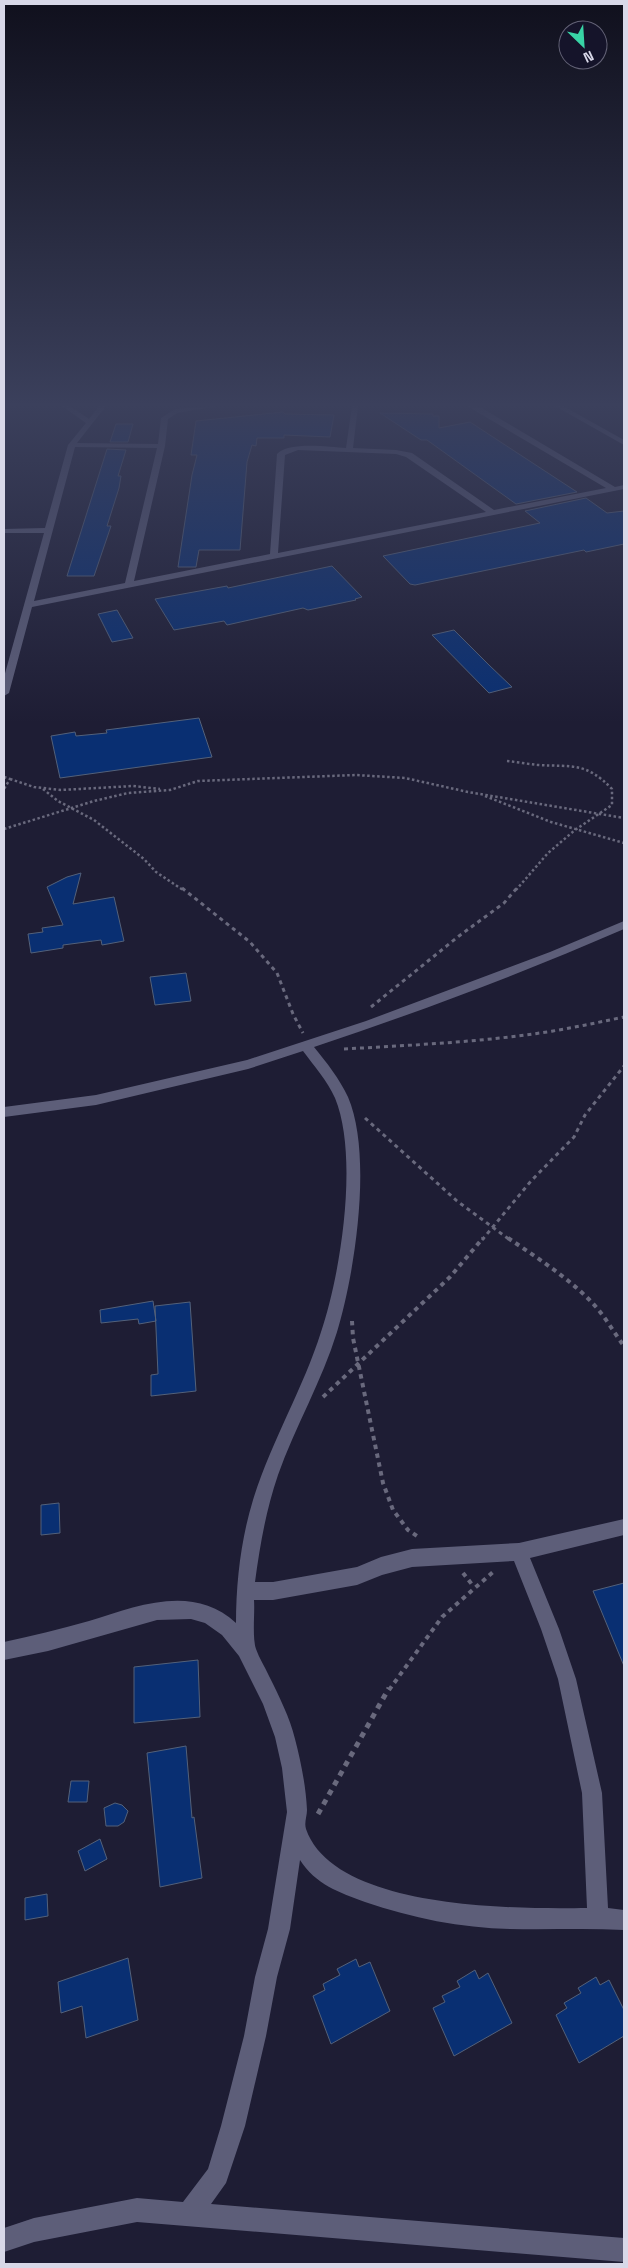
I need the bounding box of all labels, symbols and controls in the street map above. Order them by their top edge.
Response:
north arrow [558,20,608,70]
text: N [580,47,597,67]

